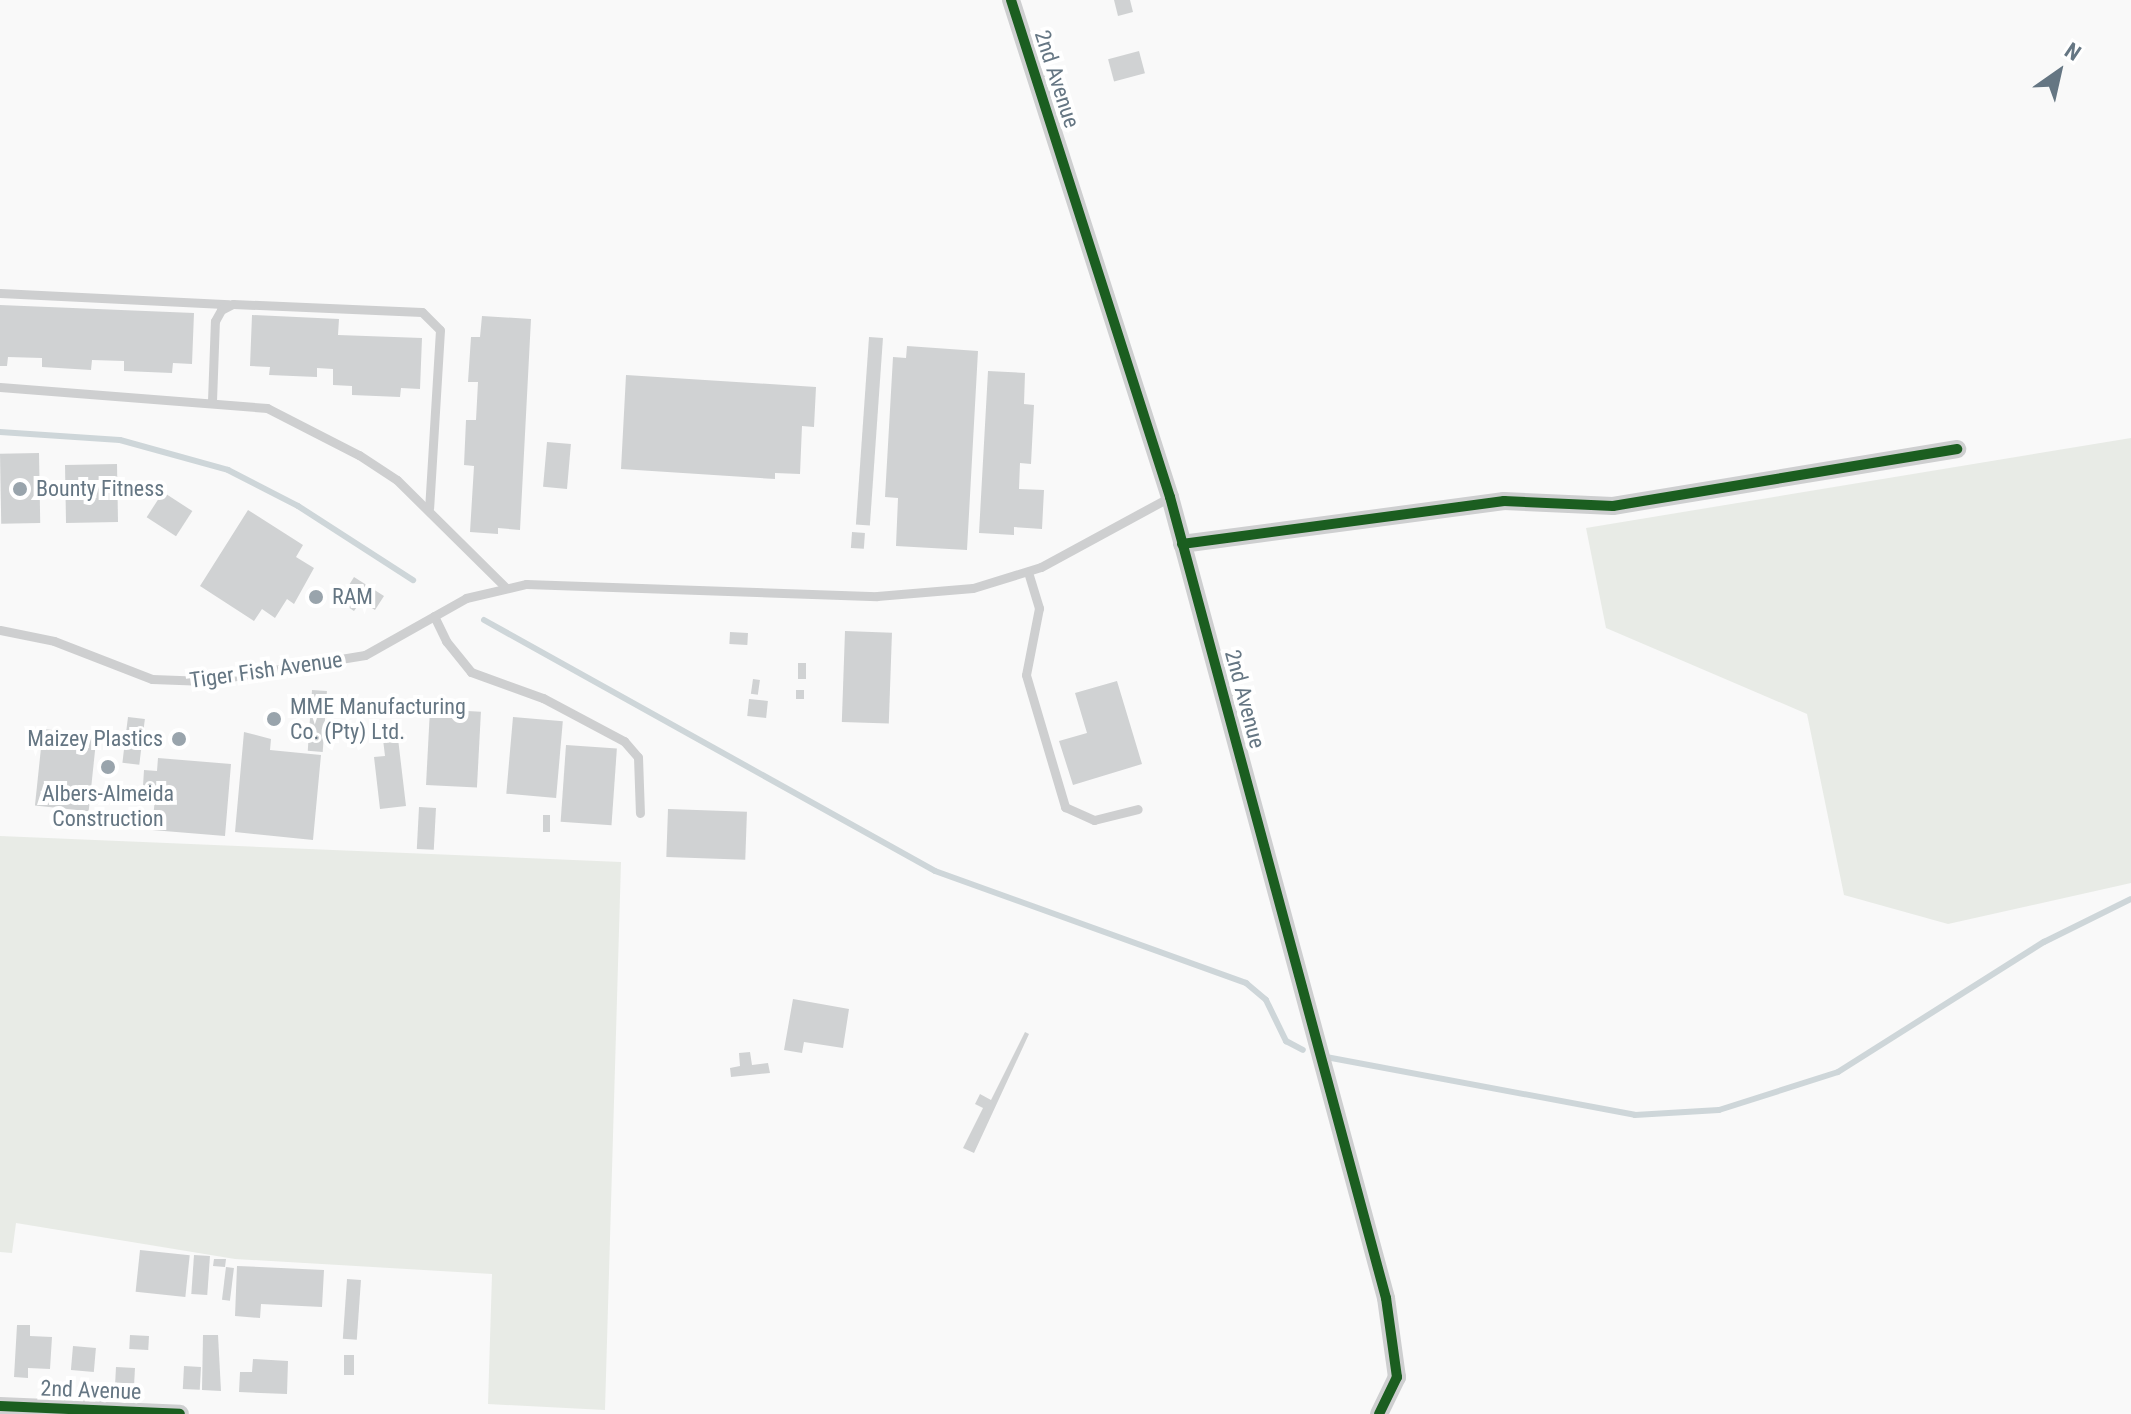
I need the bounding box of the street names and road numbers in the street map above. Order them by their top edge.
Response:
street label: 2nd Avenue [1029,27,1085,131]
street label: Tiger Fish Avenue [188,646,344,694]
street label: 2nd Avenue [1219,647,1271,751]
street label: 2nd Avenue [40,1375,142,1405]

